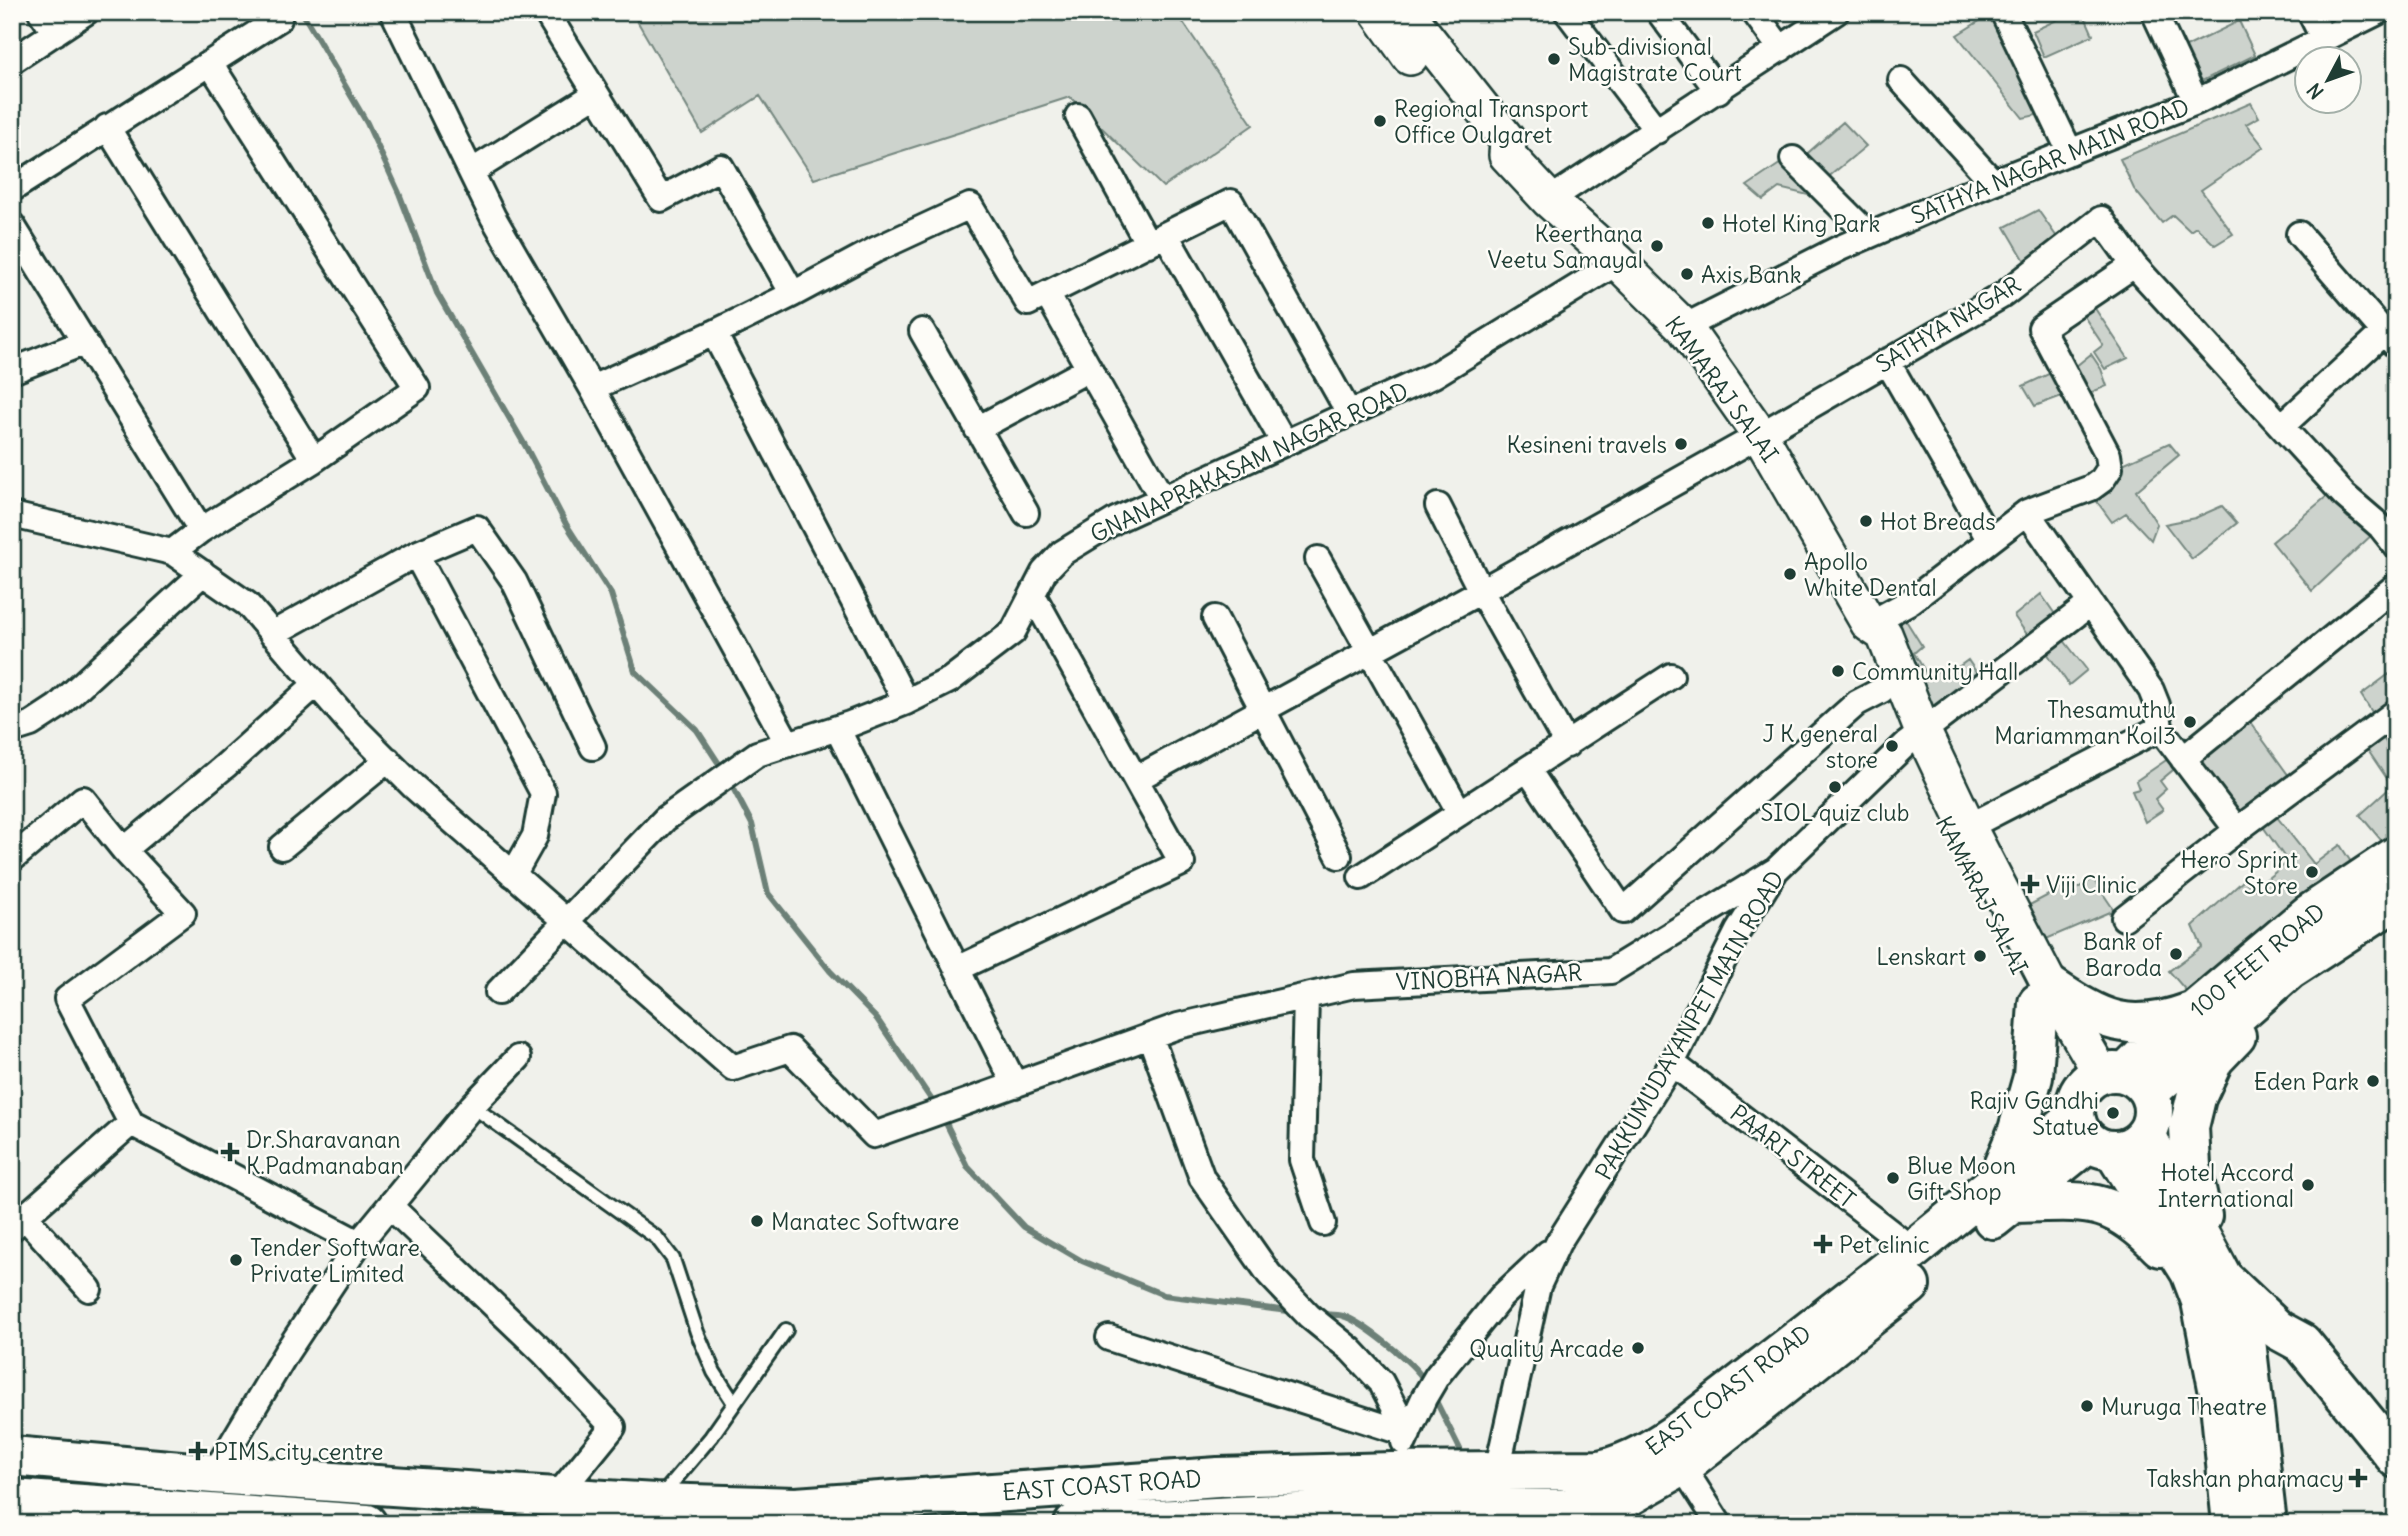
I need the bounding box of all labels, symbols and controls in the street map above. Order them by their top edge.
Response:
place label: Sub-divisional Magistrate Court [1568,32,1742,87]
north arrow [2292,46,2362,116]
marker: Sub-divisional Magistrate Court [1546,51,1562,67]
text: N [2302,78,2329,104]
street label: SATHYA NAGAR MAIN ROAD [1907,92,2193,230]
place label: Regional Transport Office Oulgaret [1394,94,1588,149]
marker: Regional Transport Office Oulgaret [1372,113,1388,129]
place label: Hotel King Park [1722,209,1880,238]
marker: Hotel King Park [1700,215,1716,231]
place label: Keerthana Veetu Samayal [1488,219,1643,274]
marker: Keerthana Veetu Samayal [1649,238,1665,254]
place label: Axis Bank [1701,260,1801,289]
marker: Axis Bank [1679,266,1695,282]
street label: SATHYA NAGAR [1870,269,2026,379]
street label: KAMARAJ SALAI [1659,310,1785,468]
street label: GNANAPRAKASAM NAGAR ROAD [1085,375,1413,549]
place label: Kesineni travels [1507,430,1667,459]
marker: Kesineni travels [1673,436,1689,452]
place label: Hot Breads [1880,507,1996,536]
marker: Hot Breads [1858,513,1874,529]
place label: Apollo White Dental [1804,547,1937,602]
marker: Apollo White Dental [1782,566,1798,582]
place label: Community Hall [1852,657,2018,686]
marker: Community Hall [1830,663,1846,679]
place label: Thesamuthu Mariamman Koil3 [1994,695,2176,750]
marker: Thesamuthu Mariamman Koil3 [2182,714,2198,730]
place label: J K general store [1762,719,1878,774]
marker: J K general store [1884,738,1900,754]
marker: SIOL quiz club [1827,779,1843,795]
place label: SIOL quiz club [1761,798,1909,827]
street label: KAMARAJ SALAI [1930,811,2034,979]
place label: Hero Sprint Store [2180,845,2298,900]
marker: Hero Sprint Store [2304,864,2320,880]
street label: PAKKUMUDAYANPET MAIN ROAD [1588,865,1790,1185]
place label: Viji Clinic [2046,870,2137,899]
marker: Viji Clinic [2020,874,2040,894]
street label: 100 FEET ROAD [2183,897,2331,1023]
place label: Bank of Baroda [2083,927,2162,982]
place label: Lenskart [1876,942,1966,971]
marker: Bank of Baroda [2168,946,2184,962]
marker: Lenskart [1972,948,1988,964]
street label: VINOBHA NAGAR [1395,958,1583,996]
place label: Eden Park [2254,1067,2359,1096]
marker: Eden Park [2365,1073,2381,1089]
place label: Rajiv Gandhi Statue [1969,1086,2099,1141]
street label: PAARI STREET [1724,1098,1862,1214]
marker: Rajiv Gandhi Statue [2105,1105,2121,1121]
place label: Dr.Sharavanan K.Padmanaban [246,1125,404,1180]
marker: Dr.Sharavanan K.Padmanaban [220,1142,240,1162]
place label: Blue Moon Gift Shop [1907,1151,2016,1206]
place label: Hotel Accord International [2158,1158,2294,1213]
marker: Blue Moon Gift Shop [1885,1170,1901,1186]
marker: Hotel Accord International [2300,1177,2316,1193]
place label: Manatec Software [771,1207,959,1236]
marker: Manatec Software [749,1213,765,1229]
place label: Pet clinic [1839,1230,1930,1259]
place label: Tender Software Private Limited [250,1233,420,1288]
marker: Pet clinic [1813,1234,1833,1254]
marker: Tender Software Private Limited [228,1252,244,1268]
street label: EAST COAST ROAD [1640,1318,1816,1462]
place label: Quality Arcade [1469,1334,1624,1363]
marker: Quality Arcade [1630,1340,1646,1356]
place label: Muruga Theatre [2101,1392,2267,1421]
marker: Muruga Theatre [2079,1398,2095,1414]
place label: PIMS city centre [214,1437,383,1466]
marker: PIMS city centre [188,1441,208,1461]
street label: EAST COAST ROAD [1001,1464,1203,1506]
place label: Takshan pharmacy [2146,1464,2344,1493]
marker: Takshan pharmacy [2350,1470,2366,1486]

